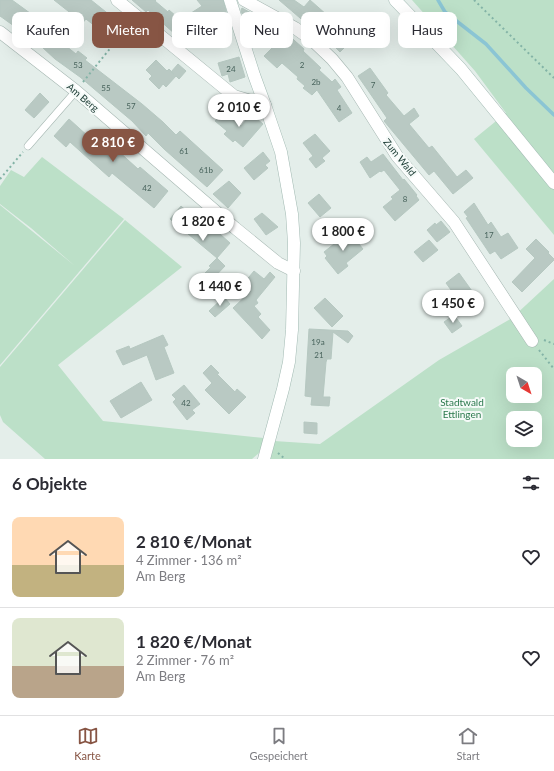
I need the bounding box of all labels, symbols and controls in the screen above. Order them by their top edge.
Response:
chip: Kaufen [12,12,84,48]
chip: Mieten [92,12,164,48]
chip: Filter [172,12,232,48]
chip: Neu [240,12,293,48]
chip: Wohnung [301,12,390,48]
chip: Haus [398,12,457,48]
house number: 53 [73,60,83,70]
house number: 2 [300,60,305,70]
house number: 24 [226,64,236,74]
house number: 2b [311,77,321,87]
street label: Am Berg [65,80,101,114]
house number: 7 [371,80,376,90]
house number: 55 [101,83,111,93]
pin: 2 010 € [202,94,276,128]
text: 2 010 € [217,99,261,115]
house number: 57 [126,101,136,111]
house number: 4 [337,103,342,113]
pin: 2 810 € [76,129,150,163]
text: 2 810 € [91,134,135,150]
street label: Zum Wald [381,136,419,178]
house number: 61 [179,146,189,156]
house number: 61b [199,165,213,175]
house number: 42 [142,183,152,193]
house number: 8 [403,194,408,204]
pin: 1 820 € [166,208,240,242]
text: 1 820 € [181,213,225,229]
pin: 1 800 € [306,218,380,252]
text: 1 800 € [321,223,365,239]
house number: 17 [484,230,494,240]
pin: 1 440 € [183,273,257,307]
text: 1 440 € [198,278,242,294]
pin: 1 450 € [416,290,490,324]
text: 1 450 € [431,295,475,311]
house number: 19a [311,337,325,347]
house number: 21 [314,350,324,360]
north arrow [506,367,542,403]
map controls [506,367,542,447]
park label: Stadtwald Ettlingen [440,396,484,420]
house number: 42 [181,398,191,408]
button: layers [506,411,542,447]
icon: filters [520,472,542,494]
text: 6 Objekte [12,473,87,494]
text: 2 810 €/Monat [136,531,251,552]
icon: home [44,533,92,581]
icon: heart [520,546,542,568]
text: 4 Zimmer · 136 m² [136,552,242,568]
text: Am Berg [136,568,185,584]
text: 1 820 €/Monat [136,631,251,652]
icon: home [44,634,92,682]
icon: heart [520,647,542,669]
text: 2 Zimmer · 76 m² [136,652,234,668]
text: Am Berg [136,668,185,684]
tab: Karte [74,725,101,762]
tab: Gespeichert [250,725,308,762]
tab: Start [457,725,480,762]

